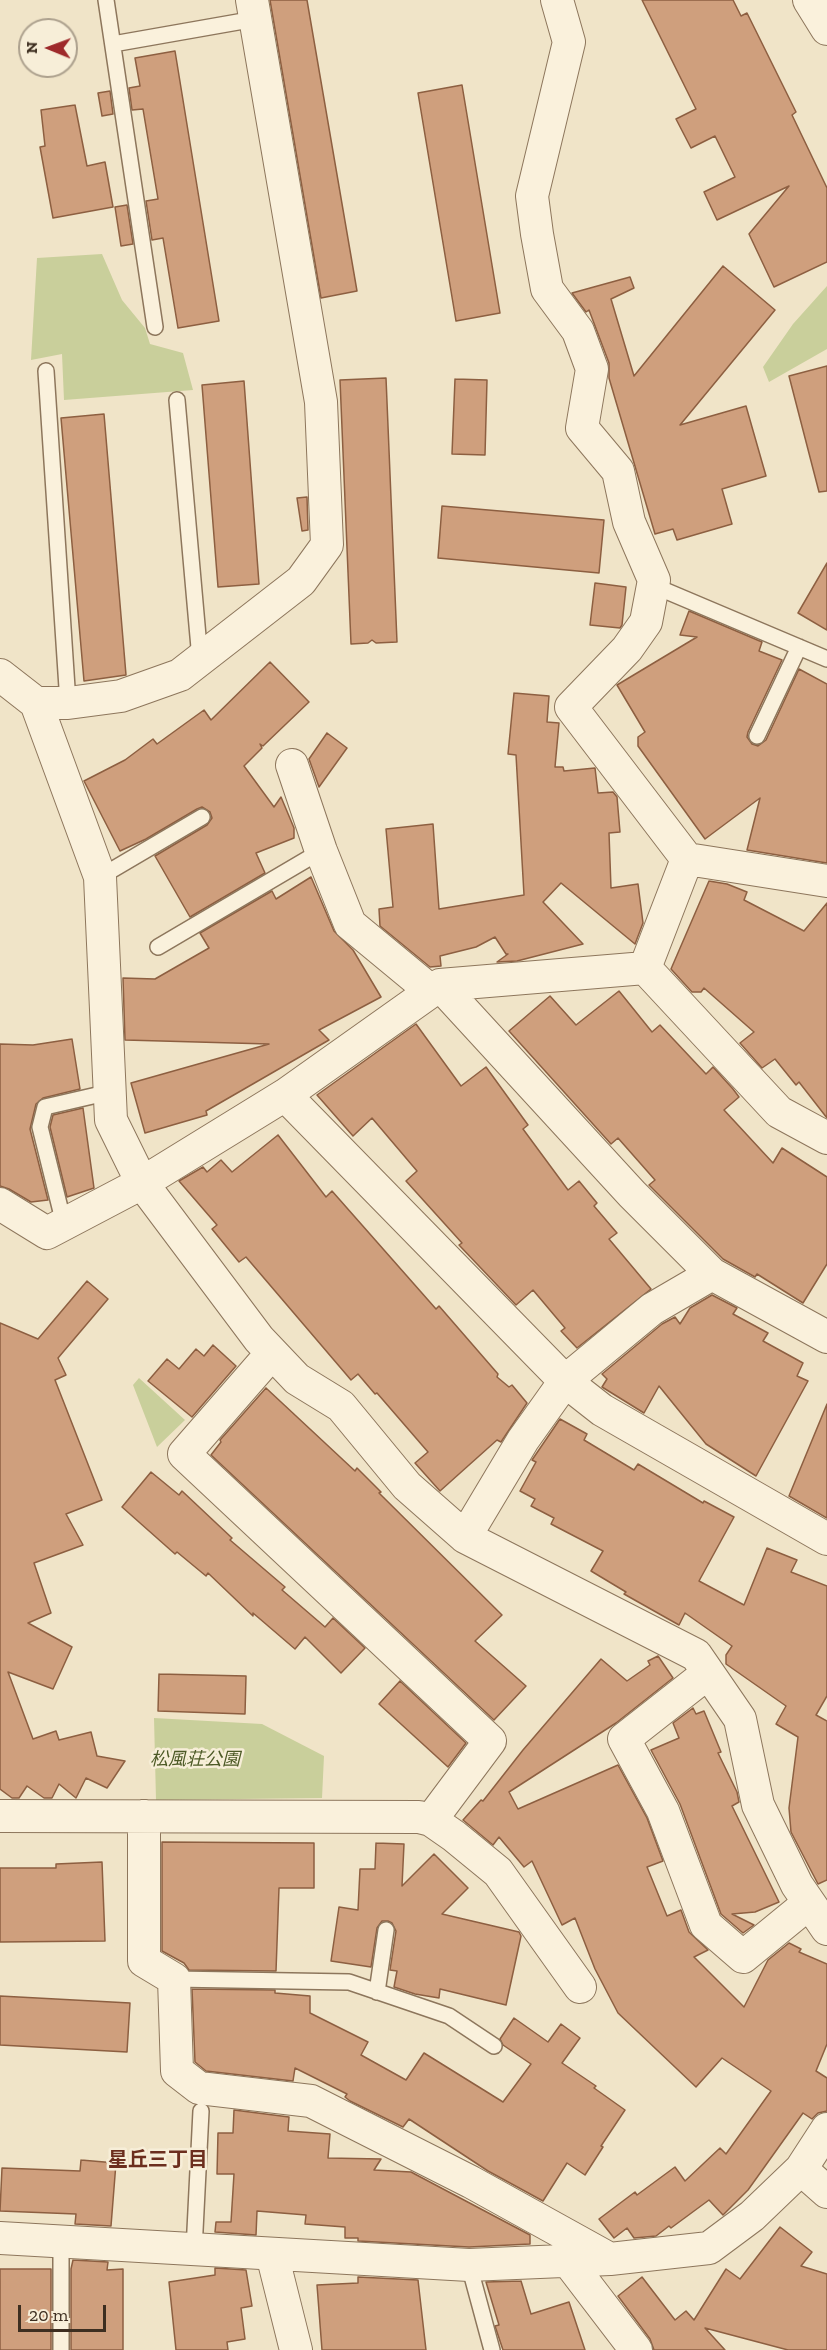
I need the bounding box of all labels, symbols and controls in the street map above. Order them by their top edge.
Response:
north arrow [18,18,78,78]
text: N [22,41,41,54]
park label: 松風荘公園 [150,1749,240,1771]
district label: 星丘三丁目 [108,2148,208,2172]
scale bar [21,2293,110,2331]
text: 20 m [29,2304,68,2326]

